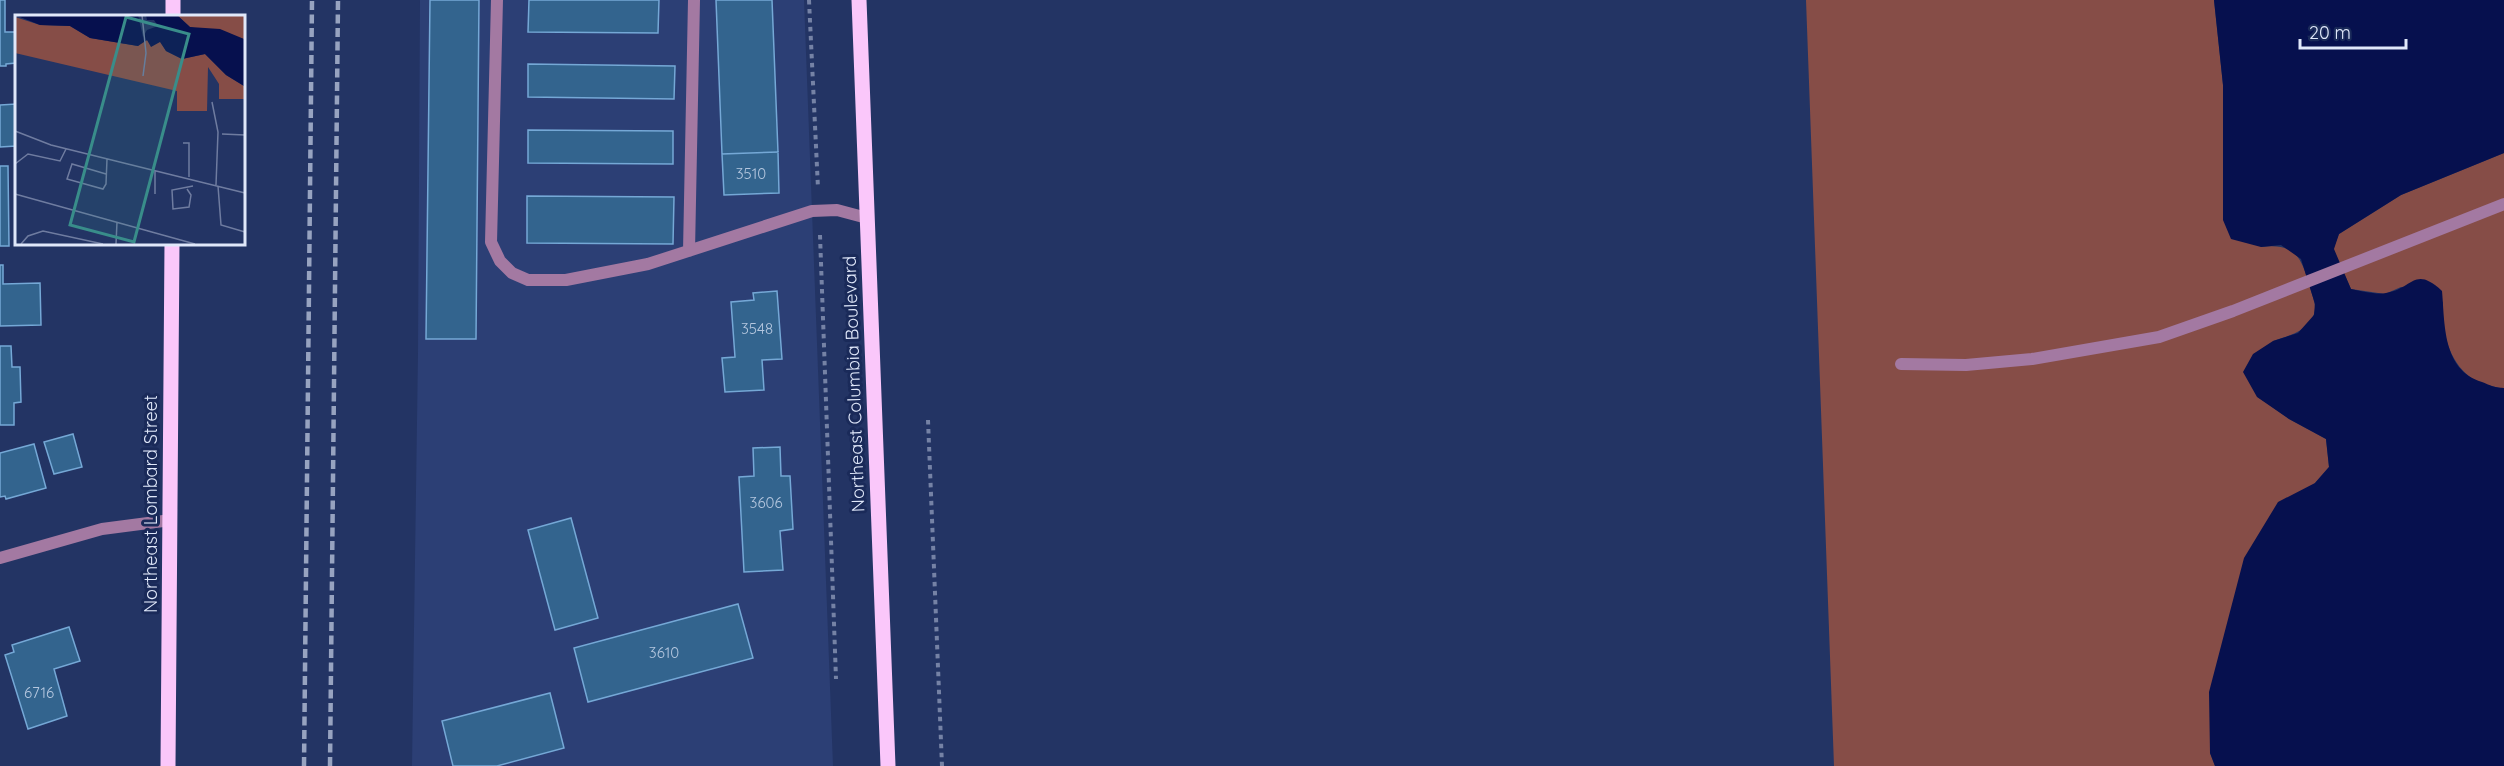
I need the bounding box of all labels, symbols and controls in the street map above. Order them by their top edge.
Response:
scale bar [2300,12,2406,50]
inset map [15,15,244,244]
text: 20 m [2309,21,2351,44]
house number: 3510 [736,164,766,183]
street label: Northeast Columbia Boulevard [838,255,869,513]
house number: 3548 [741,319,773,338]
street label: Northeast Lombard Street [139,395,162,613]
house number: 3606 [750,493,782,512]
house number: 3610 [649,643,679,662]
house number: 6716 [24,683,54,702]

